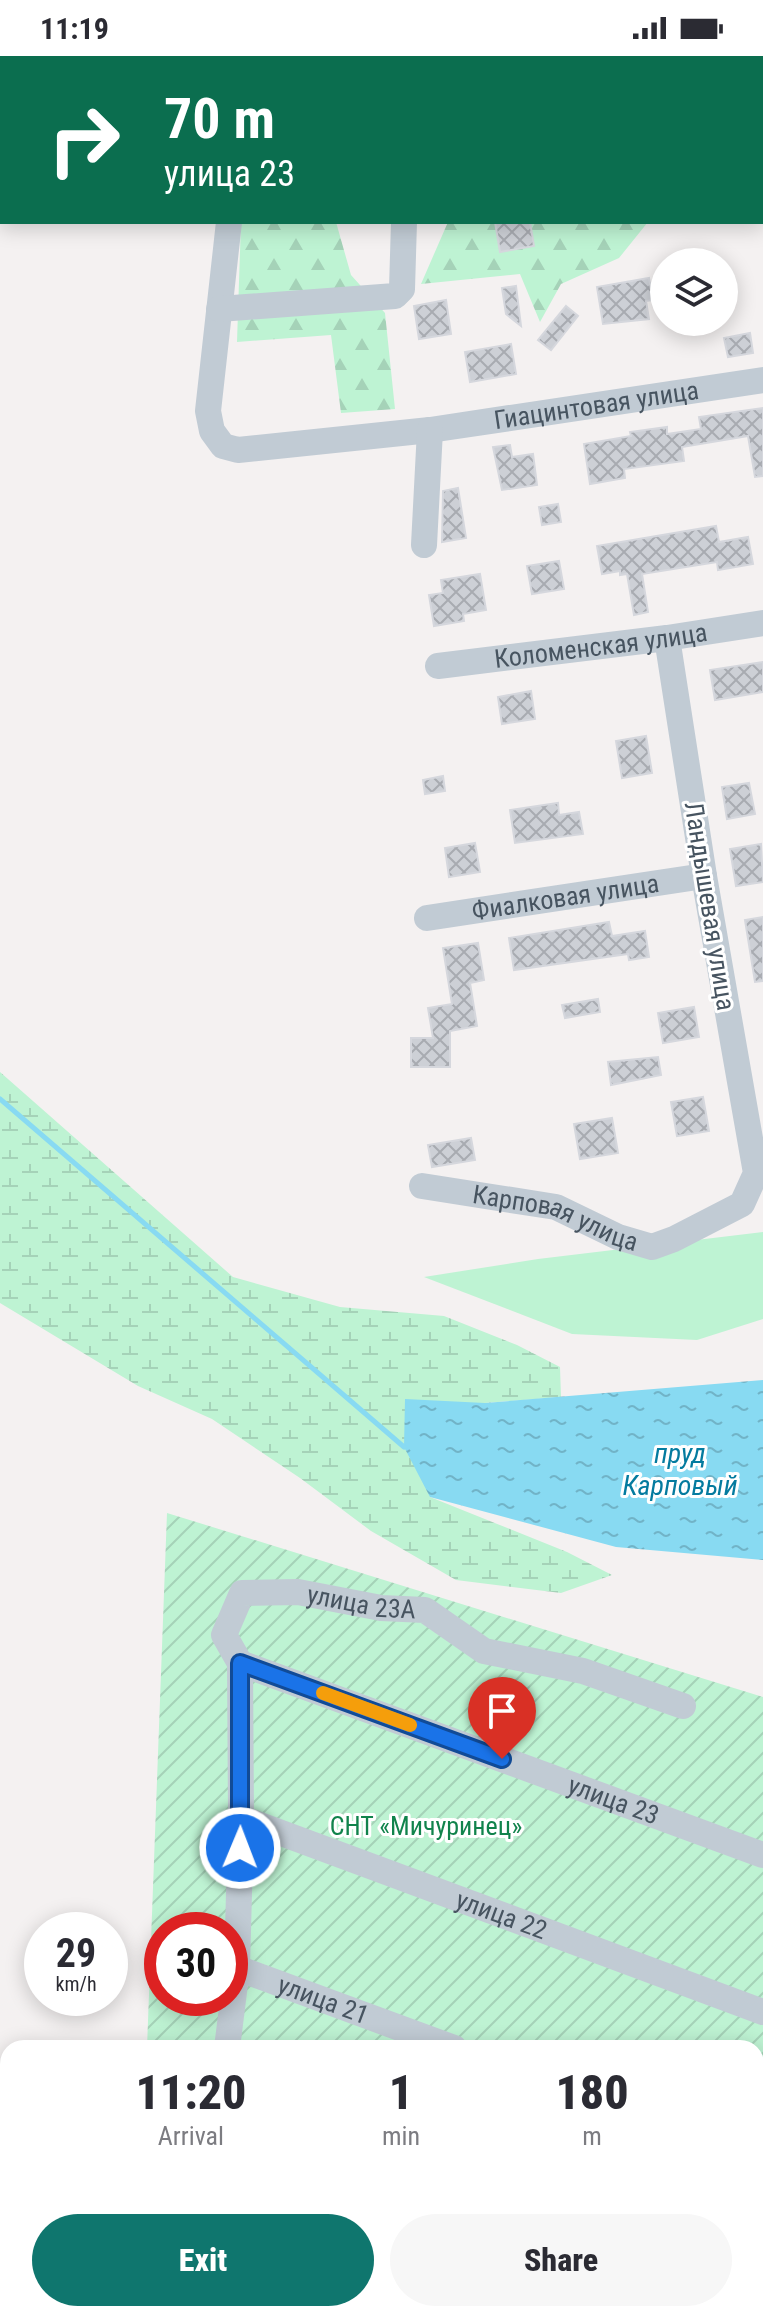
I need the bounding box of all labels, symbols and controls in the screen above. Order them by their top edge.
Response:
text: 11:19 [40,11,109,46]
text: 70 m [164,86,275,152]
icon: right [32,88,136,192]
text: улица 23 [164,153,295,195]
map controls [650,248,738,336]
button: layers [650,248,738,336]
street label: Гиацинтовая улица [492,375,701,435]
street label: Коломенская улица [493,617,709,674]
street label: Ландышевая улица [679,800,741,1012]
street label: Фиалковая улица [470,868,661,926]
street label: Карповая улица [470,1179,642,1257]
water label: пруд Карповый [622,1437,738,1502]
street label: улица 23А [305,1579,416,1625]
pin [468,1677,536,1759]
icon: arrive [480,1689,524,1733]
street label: улица 23 [564,1770,663,1831]
position arrow [198,1806,282,1890]
park label: СНТ «Мичуринец» [330,1811,522,1841]
street label: улица 22 [452,1884,551,1945]
speed limit sign: 30 [144,1912,248,2016]
text: 29 [56,1930,96,1977]
street label: улица 21 [274,1969,373,2030]
text: km/h [55,1972,97,1996]
text: 11:20 [135,2064,247,2121]
text: 1 [389,2064,413,2121]
text: 180 [555,2064,629,2121]
text: Arrival [158,2121,224,2151]
text: min [382,2121,420,2151]
text: m [582,2121,602,2151]
button: Exit [32,2214,374,2306]
button: Share [390,2214,732,2306]

